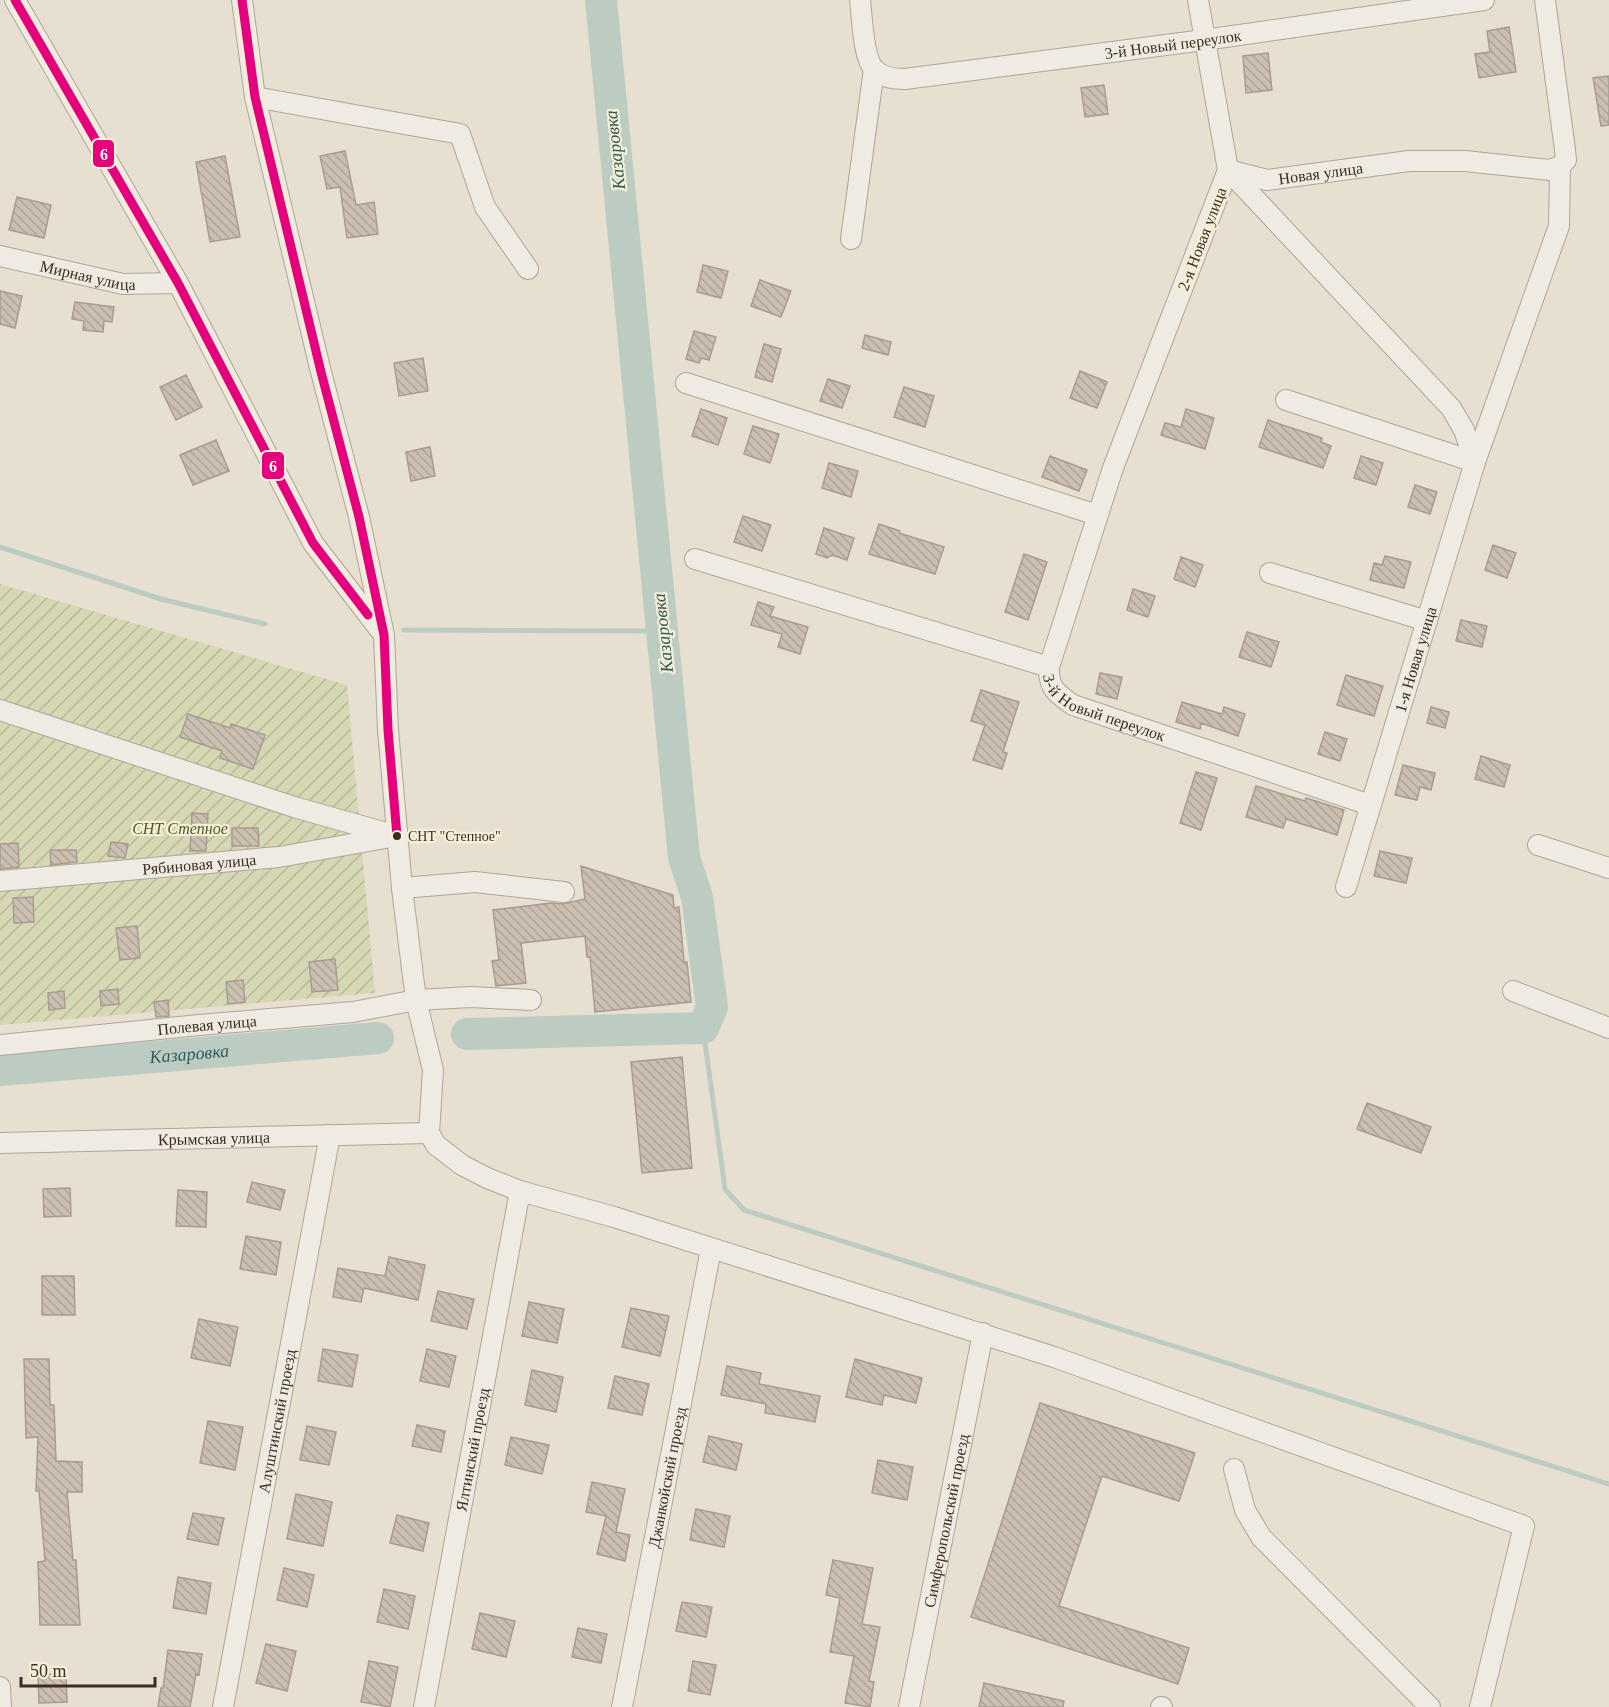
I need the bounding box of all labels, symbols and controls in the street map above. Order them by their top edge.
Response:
street label: 3-й Новый переулок [1104,26,1243,61]
water label: Казаровка [601,109,629,192]
line badge: 6 [92,139,115,168]
text: 6 [100,146,108,163]
street label: Новая улица [1277,159,1364,187]
street label: 2-я Новая улица [1174,185,1231,294]
street label: Мирная улица [38,257,136,294]
line badge: 6 [261,451,285,480]
text: 6 [269,458,277,475]
water label: Казаровка [649,592,677,675]
street label: 1-я Новая улица [1391,604,1439,714]
street label: 3-й Новый переулок [1041,673,1168,744]
park label: СНТ Степное [132,820,228,837]
place label: СНТ "Степное" [408,829,501,844]
marker: СНТ "Степное" [391,830,403,842]
street label: Рябиновая улица [142,850,257,877]
street label: Полевая улица [156,1012,257,1038]
water label: Казаровка [148,1041,230,1067]
street label: Крымская улица [158,1128,270,1149]
street label: Алуштинский проезд [255,1348,299,1494]
street label: Ялтинский проезд [452,1386,493,1512]
street label: Джанкойский проезд [645,1405,690,1550]
street label: Симферопольский проезд [920,1432,972,1609]
scale bar [21,1650,154,1688]
text: 50 m [30,1661,67,1681]

